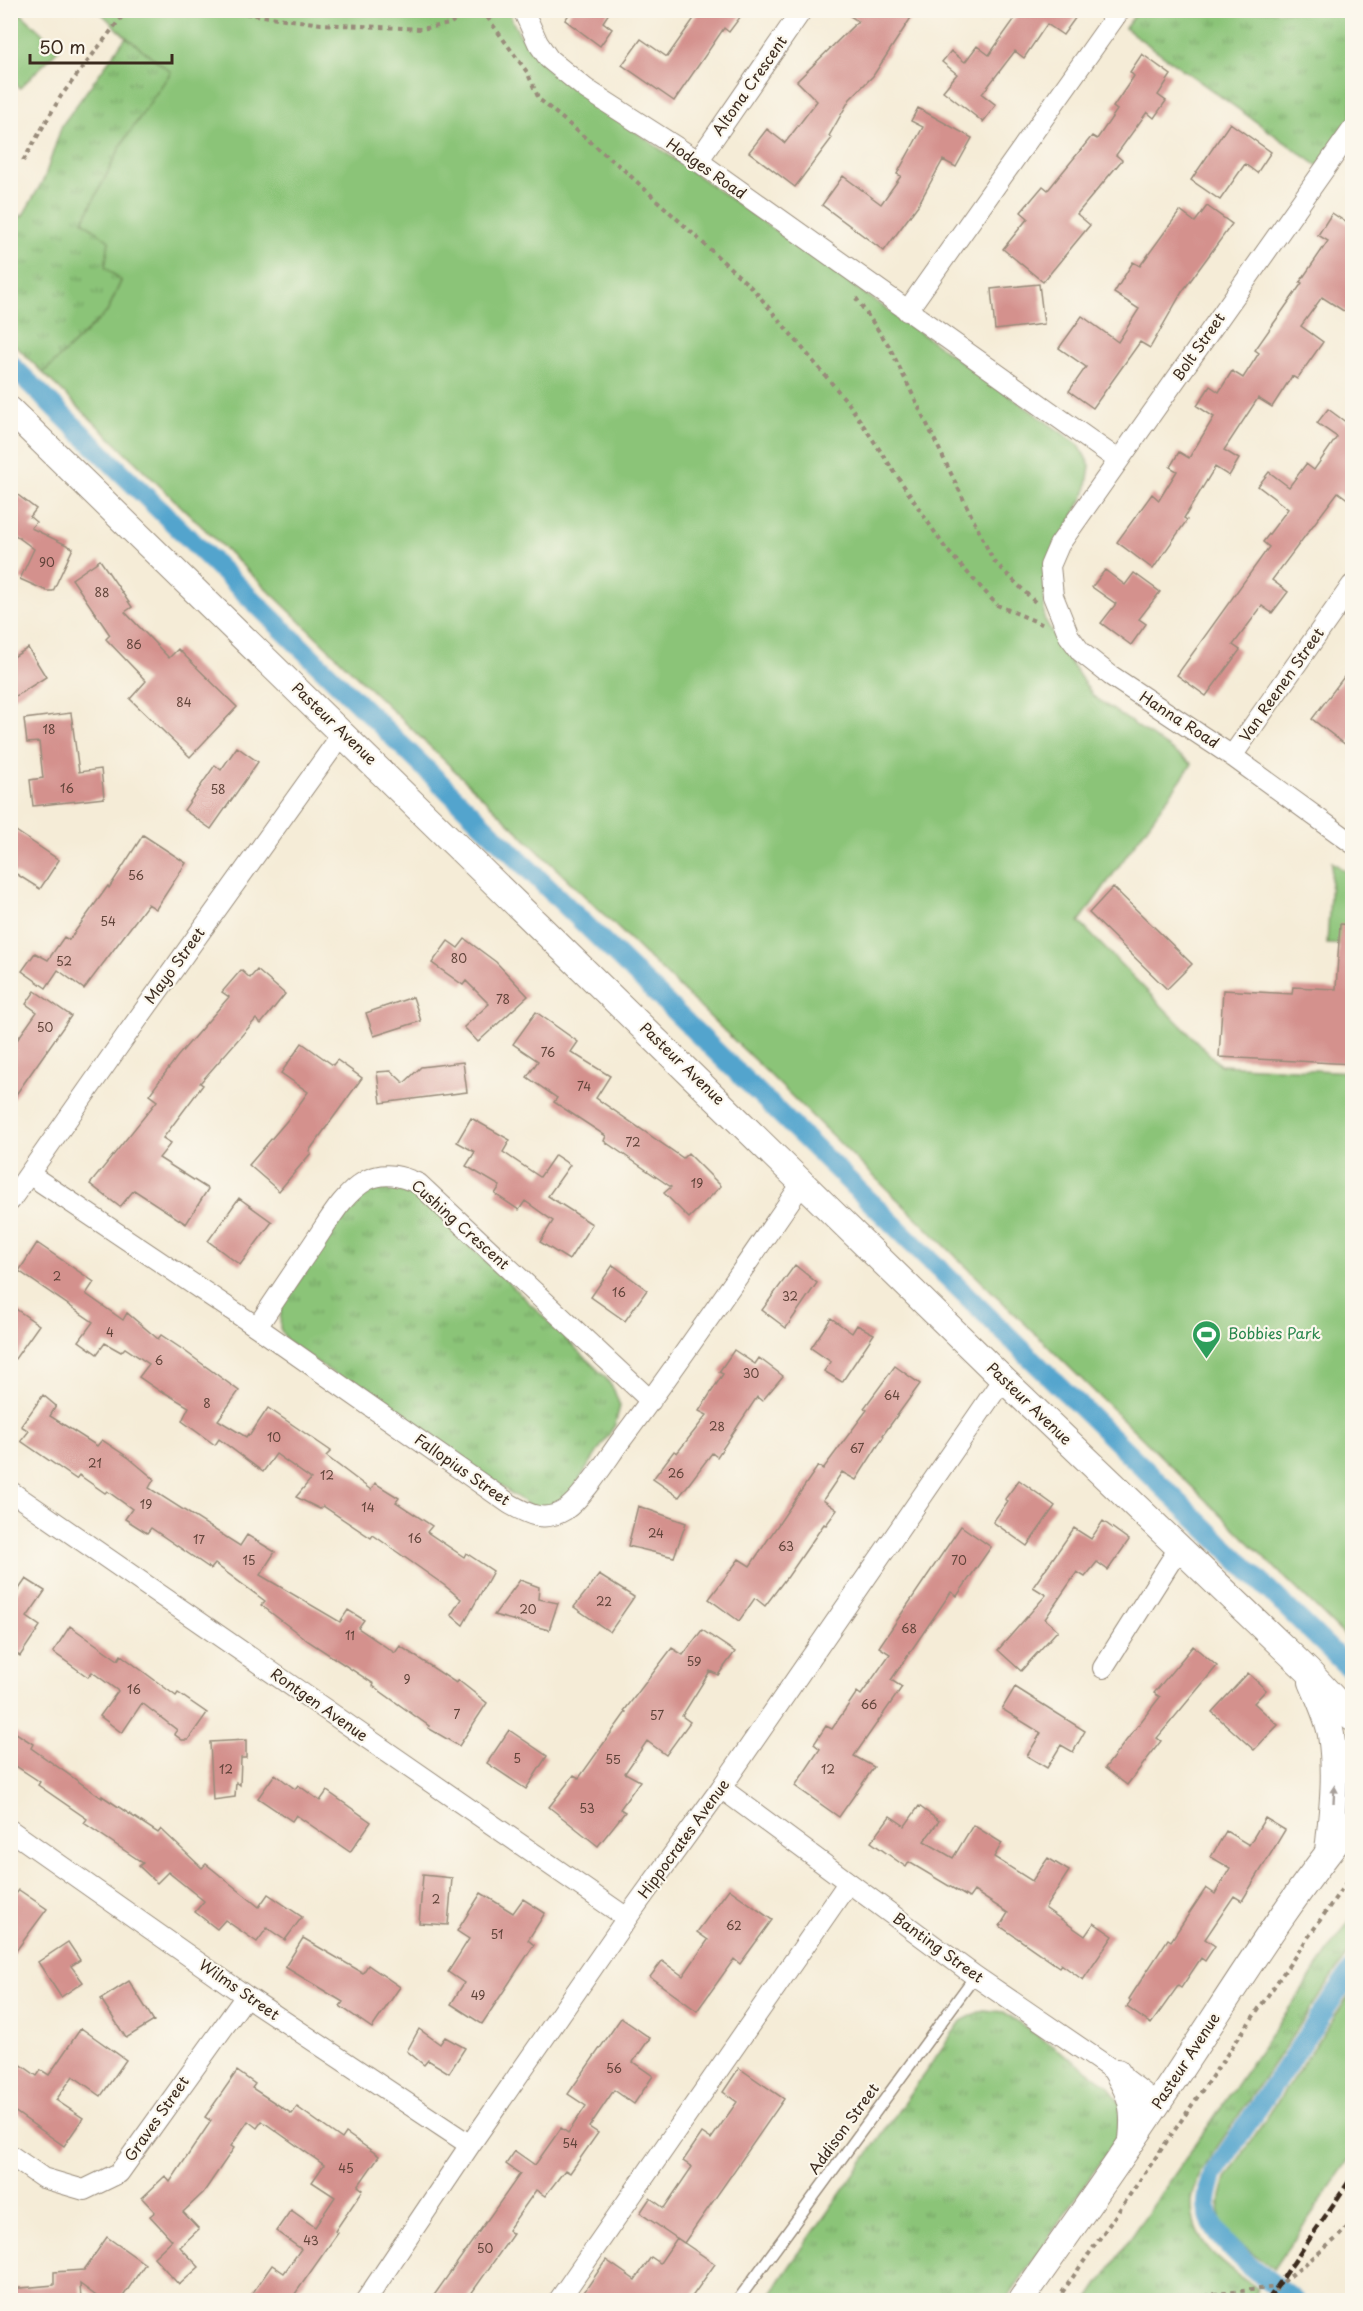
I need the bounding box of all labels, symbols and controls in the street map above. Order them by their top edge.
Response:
scale bar [30,27,172,65]
street label: Altona Crescent [706,31,792,140]
text: 50 m [39,33,86,60]
street label: Hodges Road [662,132,752,204]
street label: Bolt Street [1166,307,1230,385]
house number: 90 [39,553,55,571]
house number: 88 [95,583,109,601]
street label: Van Reenen Street [1233,622,1329,746]
house number: 86 [126,635,142,653]
street label: Pasteur Avenue [287,676,383,770]
street label: Hanna Road [1135,684,1224,753]
house number: 84 [176,693,192,711]
house number: 18 [43,720,55,738]
house number: 16 [60,779,74,797]
house number: 58 [210,780,226,798]
house number: 56 [128,866,144,884]
house number: 54 [100,912,116,930]
street label: Mayo Street [138,922,210,1008]
house number: 80 [451,949,467,967]
house number: 52 [56,952,72,970]
house number: 78 [496,990,510,1008]
street label: Pasteur Avenue [635,1016,731,1110]
house number: 50 [37,1018,53,1036]
house number: 76 [541,1043,555,1061]
house number: 74 [577,1077,591,1095]
house number: 72 [625,1133,641,1151]
street label: Cushing Crescent [407,1173,515,1274]
house number: 19 [691,1174,703,1192]
house number: 2 [53,1267,61,1285]
house number: 16 [612,1283,626,1301]
house number: 32 [782,1287,798,1305]
sports icon: Bobbies Park [1191,1318,1223,1360]
place label: Bobbies Park [1228,1321,1321,1344]
house number: 4 [106,1323,114,1341]
house number: 6 [155,1351,163,1369]
street label: Pasteur Avenue [982,1356,1078,1450]
house number: 30 [743,1364,760,1382]
house number: 64 [884,1386,900,1404]
house number: 8 [203,1394,211,1412]
house number: 28 [709,1417,725,1435]
street label: Fallopius Street [410,1427,515,1510]
house number: 10 [267,1428,281,1446]
house number: 67 [850,1439,865,1457]
house number: 21 [88,1454,102,1472]
house number: 26 [668,1464,684,1482]
house number: 12 [320,1466,334,1484]
house number: 19 [140,1495,152,1513]
house number: 14 [361,1498,375,1516]
house number: 24 [648,1524,664,1542]
house number: 16 [408,1529,422,1547]
house number: 17 [193,1530,205,1548]
house number: 63 [778,1537,794,1555]
house number: 15 [242,1551,256,1569]
house number: 70 [951,1551,967,1569]
house number: 22 [596,1592,612,1610]
house number: 20 [519,1600,537,1618]
house number: 68 [901,1619,917,1637]
house number: 11 [345,1626,355,1644]
house number: 59 [687,1652,701,1670]
street label: Rontgen Avenue [266,1662,373,1746]
house number: 9 [403,1670,411,1688]
house number: 16 [127,1680,141,1698]
house number: 66 [861,1695,877,1713]
house number: 7 [454,1705,461,1723]
house number: 57 [650,1706,664,1724]
house number: 5 [513,1749,521,1767]
house number: 55 [605,1750,621,1768]
house number: 12 [219,1760,233,1778]
house number: 12 [821,1760,835,1778]
street label: Hippocrates Avenue [631,1773,734,1903]
one-way arrow [1329,1784,1338,1803]
house number: 53 [579,1799,595,1817]
house number: 2 [432,1890,440,1908]
street label: Banting Street [889,1906,989,1988]
house number: 62 [726,1916,742,1934]
house number: 51 [491,1925,503,1943]
street label: Wilms Street [195,1953,285,2025]
house number: 49 [471,1986,485,2004]
street label: Pasteur Avenue [1145,2008,1225,2113]
house number: 56 [606,2059,622,2077]
street label: Graves Street [118,2071,194,2166]
street label: Addison Street [802,2078,884,2179]
house number: 54 [562,2134,578,2152]
house number: 45 [338,2159,354,2177]
house number: 43 [303,2231,319,2249]
house number: 50 [477,2239,493,2257]

